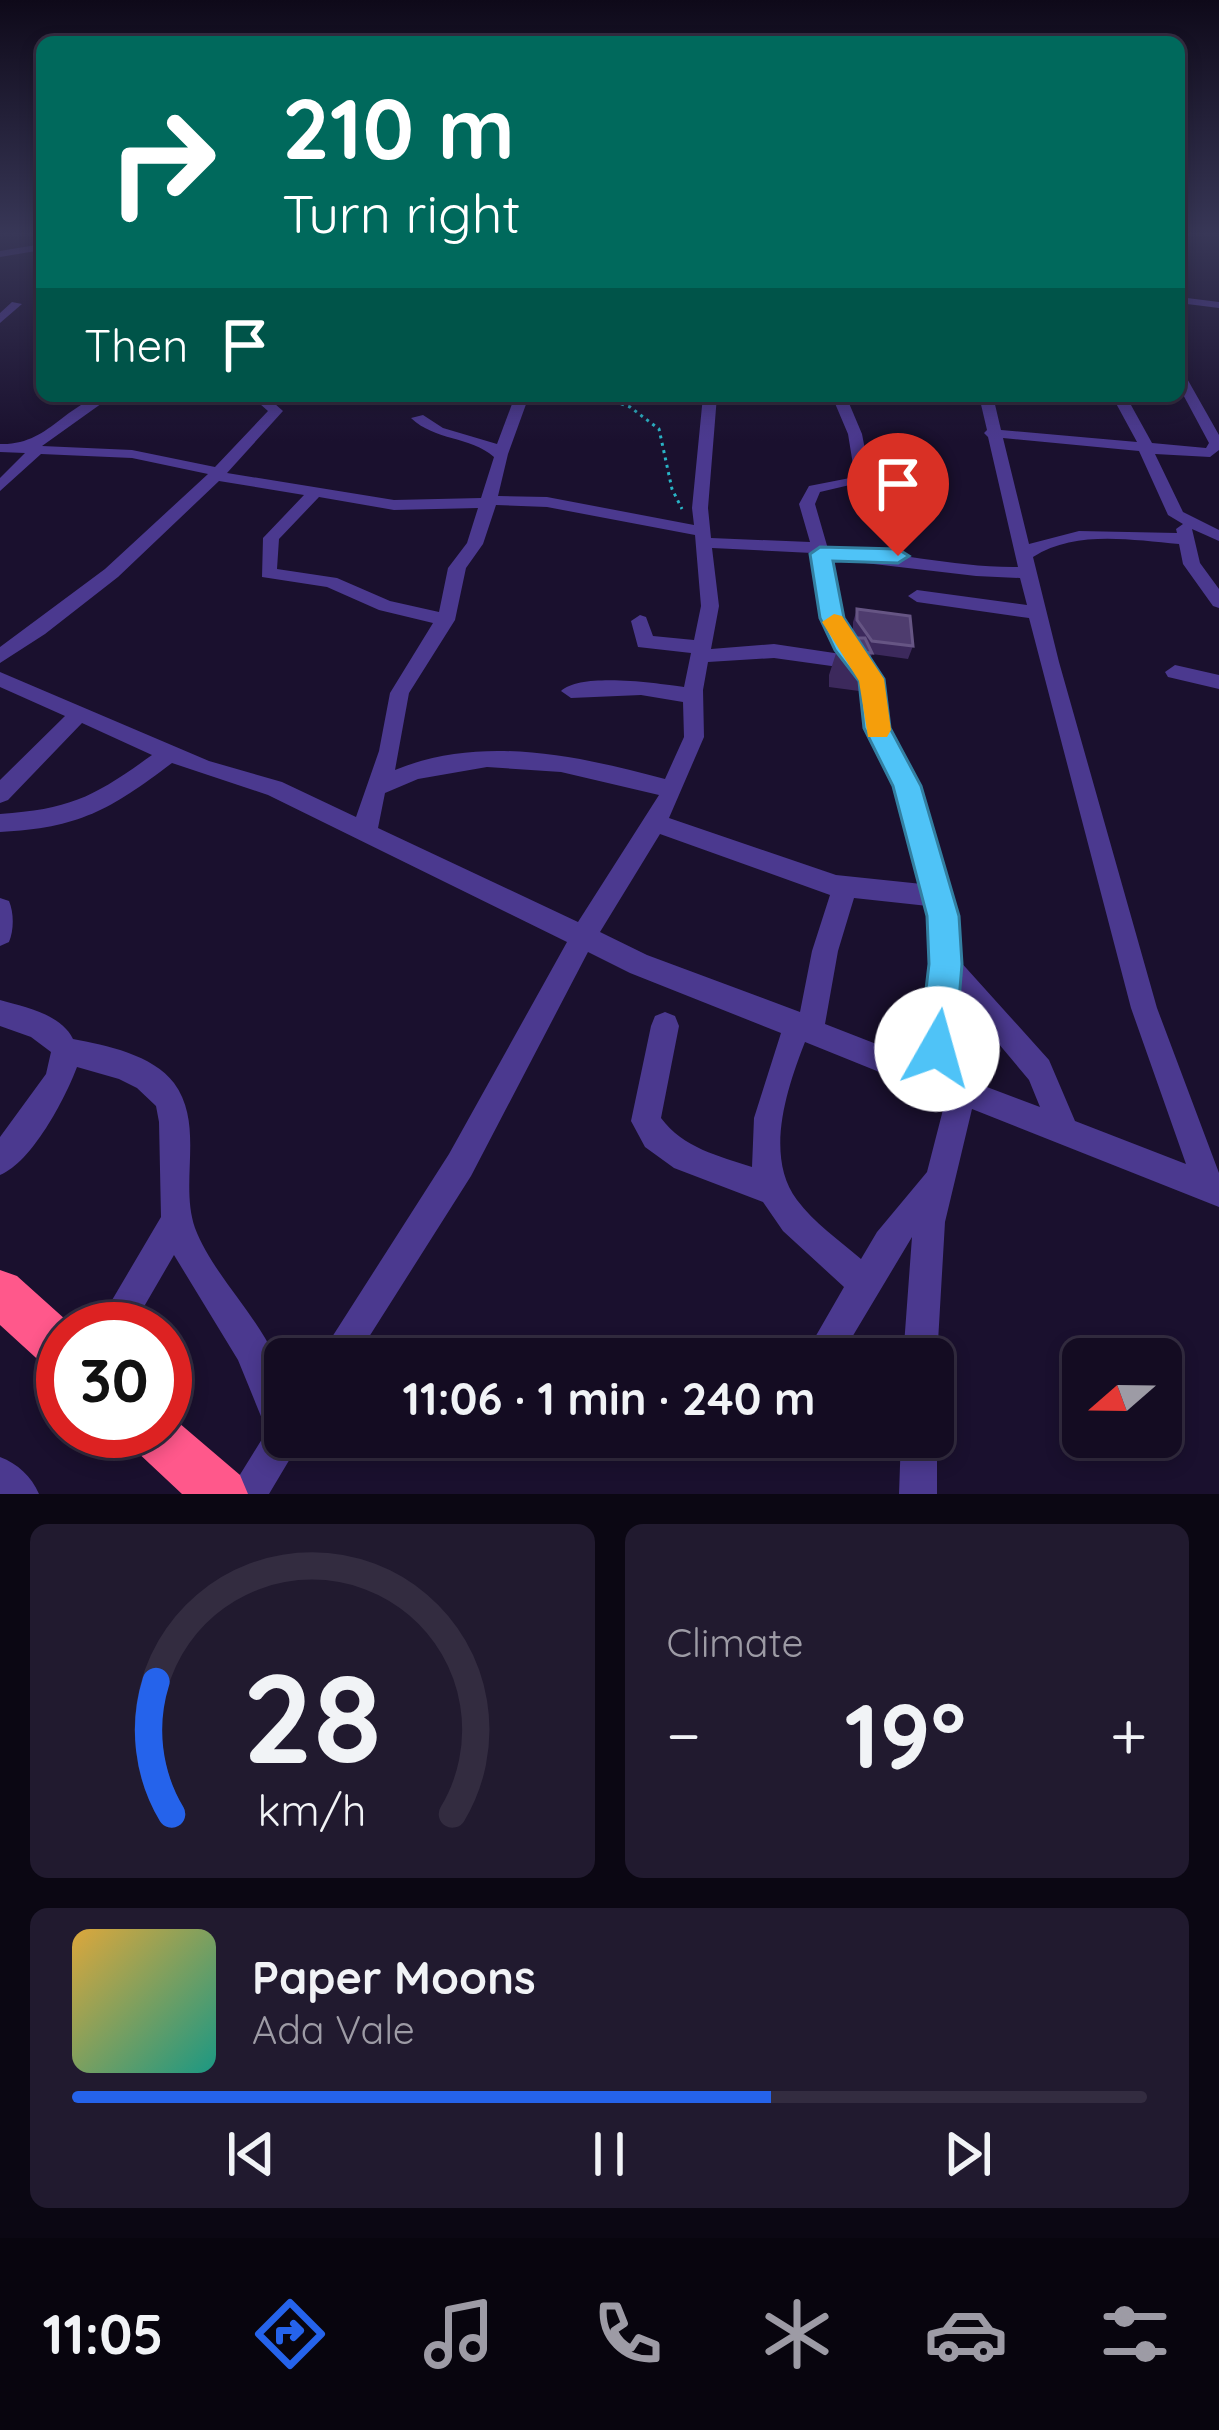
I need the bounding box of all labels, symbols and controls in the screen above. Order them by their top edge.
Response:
text: 210 m [282,75,515,180]
icon: right [84,84,240,240]
text: Turn right [282,179,521,247]
icon: arrive [212,312,278,378]
text: Then [84,317,188,373]
pin [847,433,949,556]
icon: arrive [865,451,931,517]
position arrow [874,986,1000,1112]
speed limit sign: 30 [36,1302,192,1458]
north arrow [1062,1338,1182,1458]
map controls [1062,1338,1182,1458]
text: 11:06 · 1 min · 240 m [402,1370,816,1426]
text: Climate [667,1618,804,1667]
text: 28 [243,1638,382,1794]
text: 19° [845,1678,966,1791]
text: − [667,1693,701,1776]
text: + [1110,1693,1147,1776]
text: km/h [258,1783,367,1837]
text: Paper Moons [252,1949,536,2005]
text: Ada Vale [252,2005,415,2054]
icon: previous [218,2121,284,2187]
icon: pause [576,2121,642,2187]
icon: next [935,2121,1001,2187]
icon: directions [248,2292,332,2376]
icon: music [417,2292,501,2376]
icon: phone [586,2292,670,2376]
icon: climate [755,2292,839,2376]
icon: car [924,2292,1008,2376]
icon: filters [1093,2292,1177,2376]
text: 11:05 [42,2300,163,2368]

